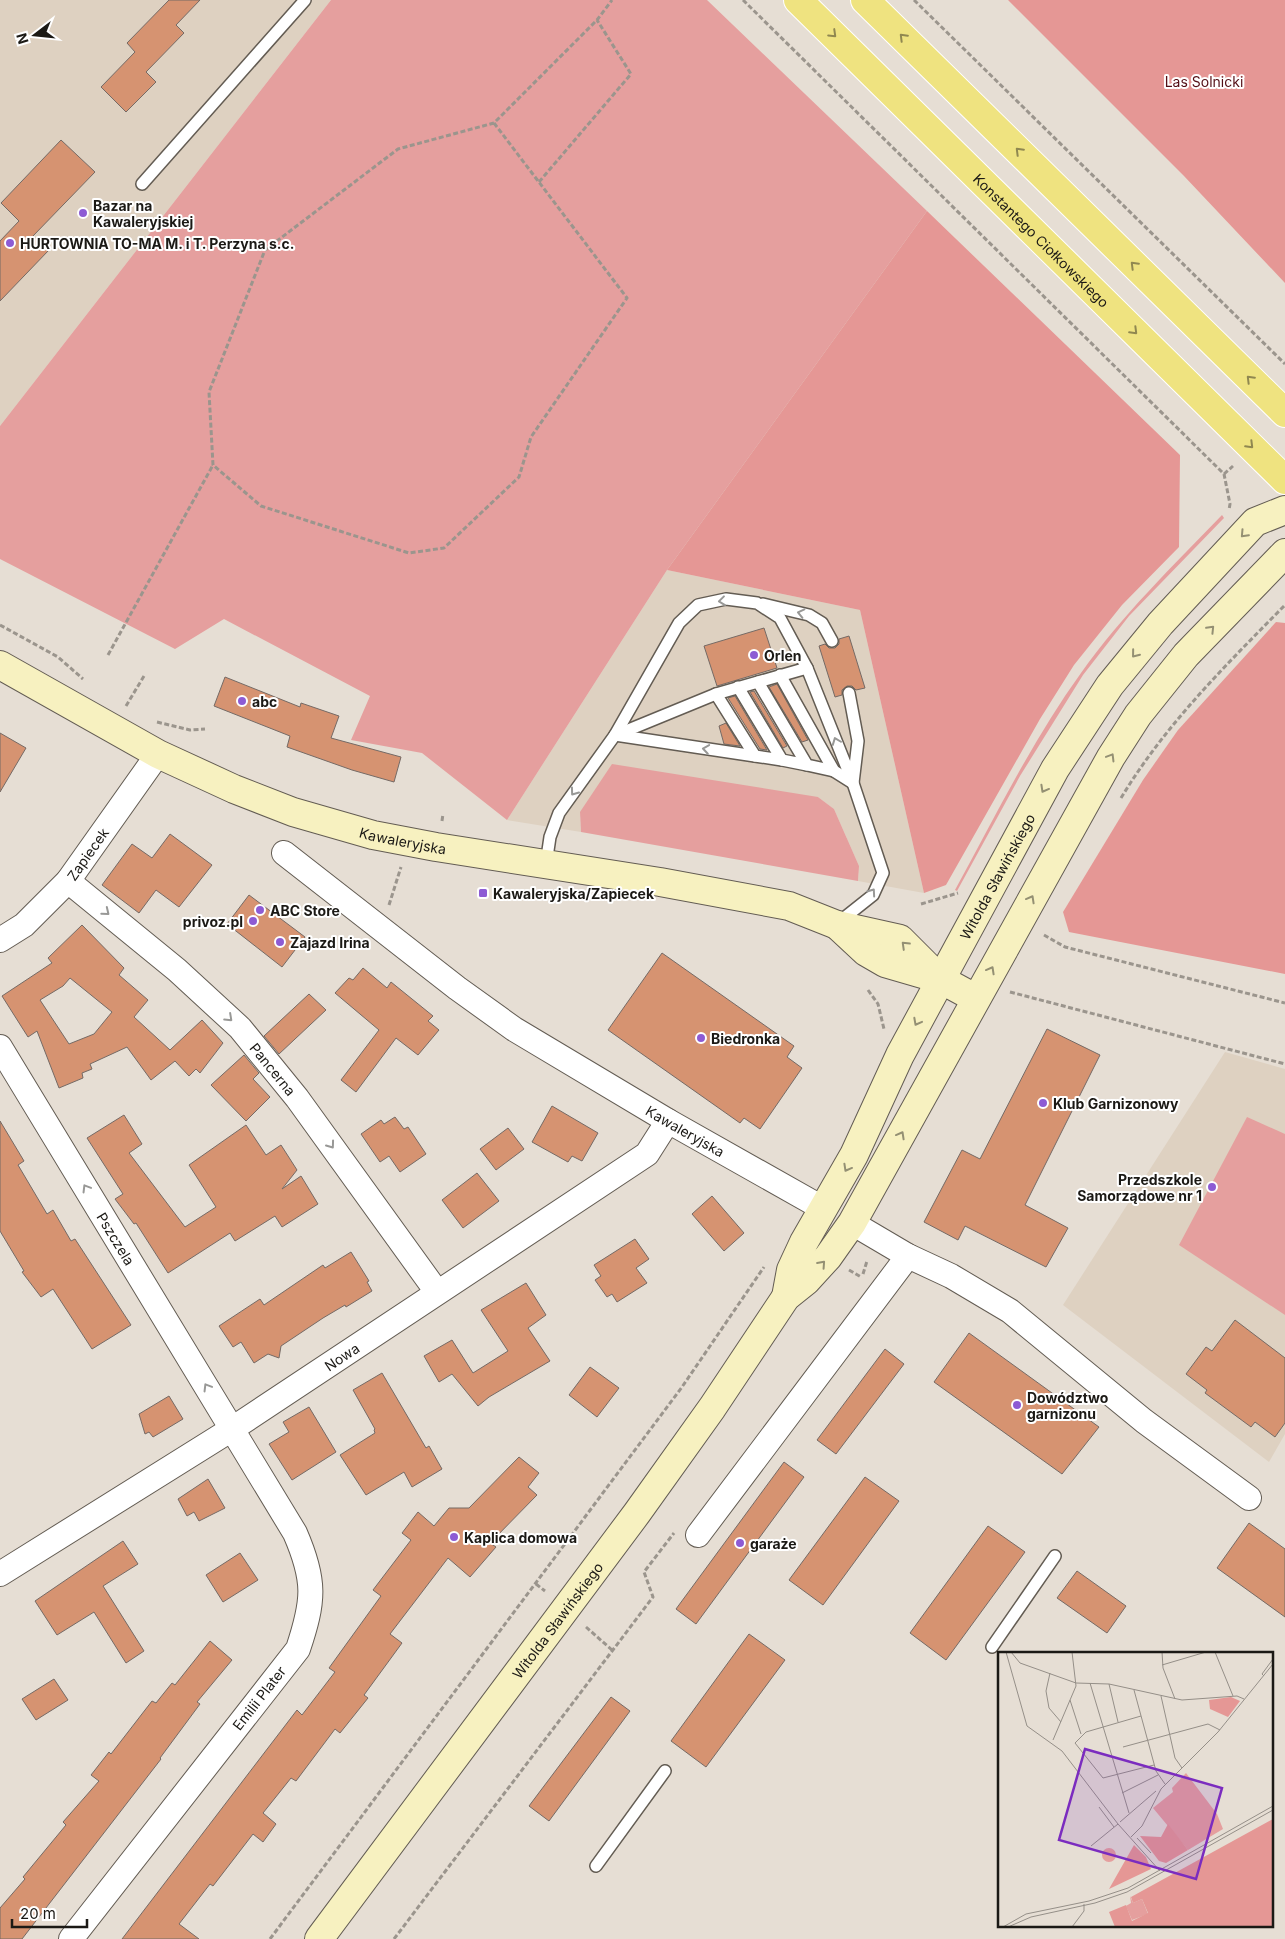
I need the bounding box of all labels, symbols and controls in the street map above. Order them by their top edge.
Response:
north arrow [10,10,60,60]
one-way arrow [827,28,836,37]
text: N [12,31,32,46]
one-way arrow [900,34,909,43]
park label: Las Solnicki [1165,73,1243,90]
one-way arrow [1015,148,1024,157]
street label: Konstantego Ciołkowskiego [970,170,1113,310]
place label: Bazar na Kawaleryjskiej [93,197,194,230]
marker: Bazar na Kawaleryjskiej [77,207,89,219]
place label: HURTOWNIA TO-MA M. i T. Perzyna s.c. [20,235,294,252]
marker: HURTOWNIA TO-MA M. i T. Perzyna s.c. [4,237,16,249]
one-way arrow [1131,262,1140,271]
one-way arrow [1129,325,1138,334]
one-way arrow [1247,376,1256,385]
one-way arrow [1244,439,1253,448]
one-way arrow [1241,528,1250,537]
one-way arrow [718,595,726,606]
one-way arrow [796,608,805,619]
one-way arrow [1205,626,1214,635]
place label: Orlen [764,647,802,664]
marker: Orlen [748,649,760,661]
one-way arrow [1132,649,1141,658]
place label: abc [252,693,277,710]
marker: abc [236,695,248,707]
one-way arrow [832,737,842,746]
one-way arrow [702,744,710,755]
one-way arrow [1104,754,1114,763]
one-way arrow [1040,783,1050,792]
one-way arrow [571,786,580,796]
street label: Witolda Sławińskiego [956,810,1038,942]
street label: Kawaleryjska [358,823,447,857]
street label: Zapiecek [63,824,112,883]
place label: Kawaleryjska/Zapiecek [493,885,655,902]
marker: Kawaleryjska/Zapiecek [477,887,489,899]
one-way arrow [866,888,876,897]
one-way arrow [1025,895,1035,904]
place label: ABC Store [270,902,340,919]
marker: ABC Store [254,904,266,916]
one-way arrow [101,907,110,916]
place label: privoz.pl [183,913,243,930]
marker: privoz.pl [247,915,259,927]
place label: Zajazd Irina [290,934,370,951]
marker: Zajazd Irina [274,936,286,948]
one-way arrow [902,942,911,951]
one-way arrow [985,966,995,975]
one-way arrow [224,1012,233,1021]
one-way arrow [913,1017,923,1026]
place label: Biedronka [711,1030,780,1047]
marker: Biedronka [695,1032,707,1044]
street label: Pancerna [247,1039,300,1099]
place label: Klub Garnizonowy [1053,1095,1179,1112]
marker: Klub Garnizonowy [1037,1097,1049,1109]
street label: Kawaleryjska [643,1101,728,1160]
one-way arrow [895,1131,905,1140]
one-way arrow [325,1139,334,1149]
one-way arrow [843,1163,853,1172]
place label: Przedszkole Samorządowe nr 1 [1077,1171,1202,1204]
marker: Przedszkole Samorządowe nr 1 [1206,1181,1218,1193]
one-way arrow [82,1185,92,1194]
street label: Pszczela [94,1209,139,1268]
one-way arrow [816,1260,825,1269]
street label: Nowa [321,1339,362,1374]
one-way arrow [203,1383,213,1392]
place label: Dowództwo garnizonu [1027,1389,1109,1422]
marker: Dowództwo garnizonu [1011,1399,1023,1411]
place label: Kaplica domowa [464,1529,577,1546]
marker: Kaplica domowa [448,1531,460,1543]
place label: garaże [750,1535,797,1552]
marker: garaże [734,1537,746,1549]
street label: Witolda Sławińskiego [508,1559,606,1682]
inset map [998,1652,1272,1926]
street label: Emilii Plater [229,1663,289,1733]
scale bar [12,1896,88,1928]
text: 20 m [20,1904,56,1923]

